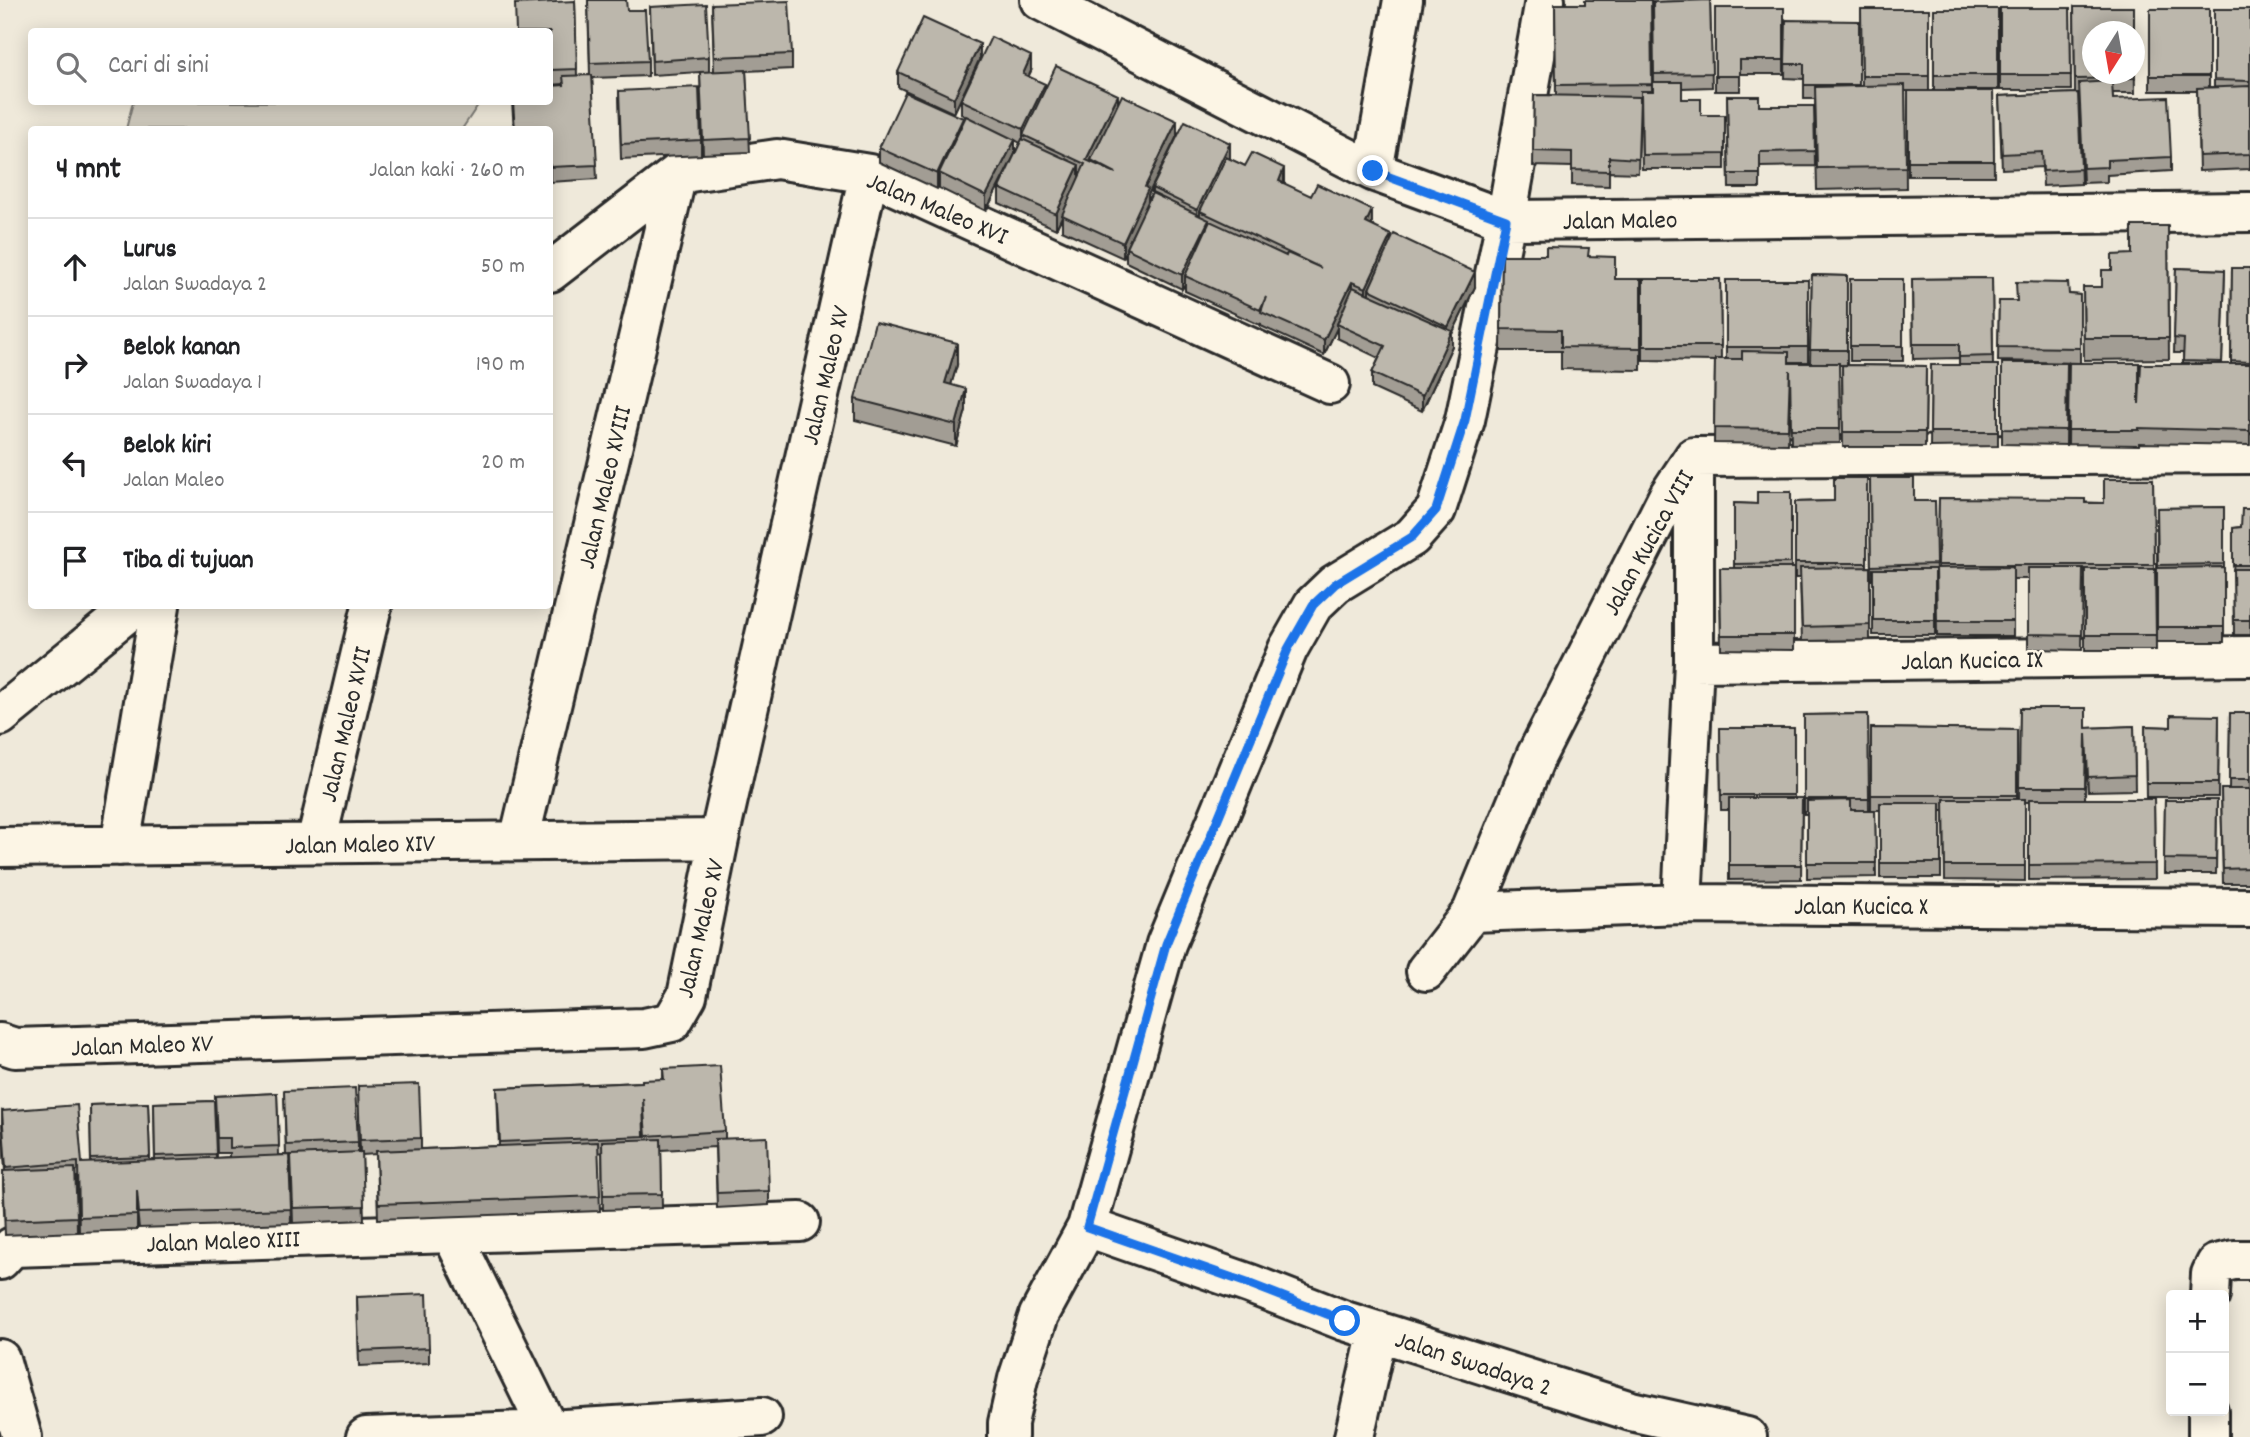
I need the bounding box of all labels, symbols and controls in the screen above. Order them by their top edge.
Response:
north arrow [2082,21,2145,84]
search box [28,28,553,105]
icon: search [52,48,90,86]
text: Cari di sini [108,48,209,85]
text: 4 mnt [56,150,121,193]
text: Jalan kaki · 260 m [369,155,525,188]
route end [1357,155,1388,186]
street label: Jalan Maleo XVI [860,164,1013,257]
street label: Jalan Maleo [1562,203,1678,242]
text: Lurus [123,232,177,269]
icon: ahead [56,248,94,286]
text: 50 m [481,251,525,284]
text: Jalan Swadaya 2 [123,269,267,302]
street label: Jalan Maleo XV [793,302,862,449]
text: Belok kanan [123,330,240,367]
icon: right [56,346,94,384]
text: 190 m [476,349,525,382]
text: Jalan Swadaya 1 [123,367,262,400]
street label: Jalan Maleo XVIII [570,403,643,573]
text: Belok kiri [123,428,211,465]
icon: left [56,444,94,482]
text: 20 m [481,447,525,480]
street label: Jalan Kucica VIII [1595,464,1705,623]
text: Jalan Maleo [123,465,224,498]
icon: arrive [56,542,94,580]
text: Tiba di tujuan [123,543,254,580]
street label: Jalan Maleo XVII [312,643,383,806]
street label: Jalan Kucica IX [1901,643,2044,682]
street label: Jalan Maleo XIV [285,827,436,866]
street label: Jalan Maleo XV [668,855,737,1002]
street label: Jalan Kucica X [1794,890,1928,927]
street label: Jalan Maleo XV [70,1027,214,1068]
street label: Jalan Maleo XIII [146,1222,301,1265]
map controls [2166,1290,2229,1416]
button: + [2166,1290,2229,1353]
route start [1329,1305,1360,1336]
street label: Jalan Swadaya 2 [1390,1323,1556,1408]
button: − [2166,1353,2229,1416]

